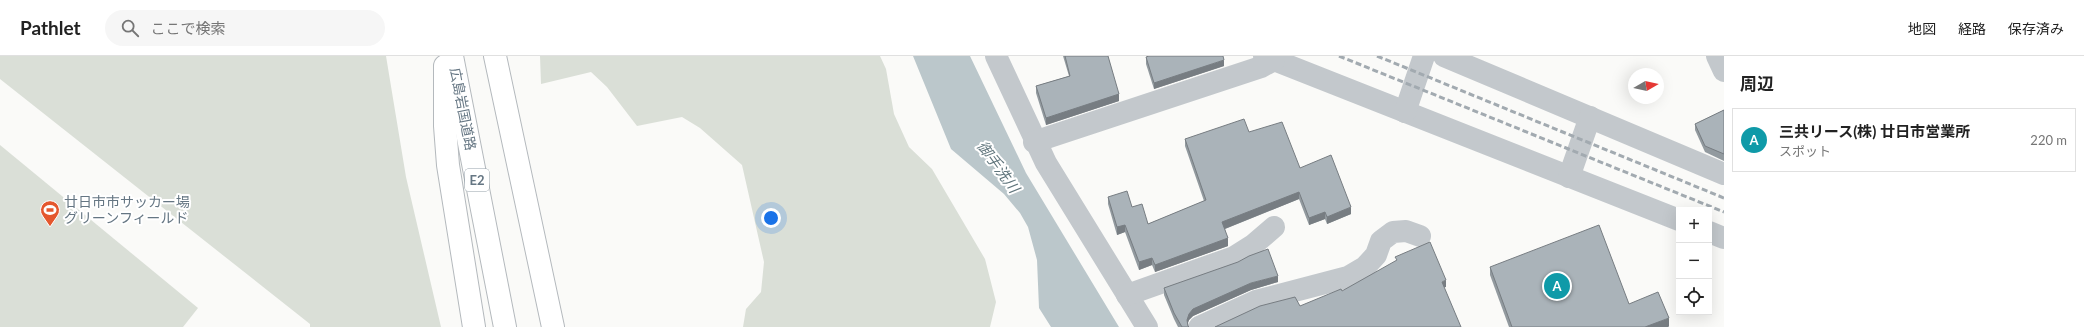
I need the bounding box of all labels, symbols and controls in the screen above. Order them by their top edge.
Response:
search box [105,10,385,46]
text: Pathlet [20,16,81,39]
icon: search [119,17,141,39]
text: ここで検索 [151,19,226,37]
text: 地図 [1908,20,1936,37]
text: 経路 [1958,20,1986,37]
text: 保存済み [2008,20,2064,37]
street label: 広島岩国道路 [447,66,480,152]
north arrow [1628,68,1664,104]
text: 周辺 [1740,73,1774,94]
text: 三共リース(株) 廿日市営業所 [1779,122,1970,140]
text: A [1749,132,1759,148]
text: 220 m [2030,132,2067,148]
water label: 御手洗川 [974,137,1025,198]
text: スポット [1779,143,1831,159]
road number: E2 [465,169,489,191]
place label: 廿日市市サッカー場 グリーンフィールド [64,193,190,226]
sports icon: 廿日市市サッカー場 グリーンフィールド [39,199,61,227]
map controls [1676,207,1712,315]
button: + [1676,207,1712,243]
your location [761,208,781,228]
button: − [1676,243,1712,279]
pin: A [1544,271,1570,301]
button: locate [1676,279,1712,315]

